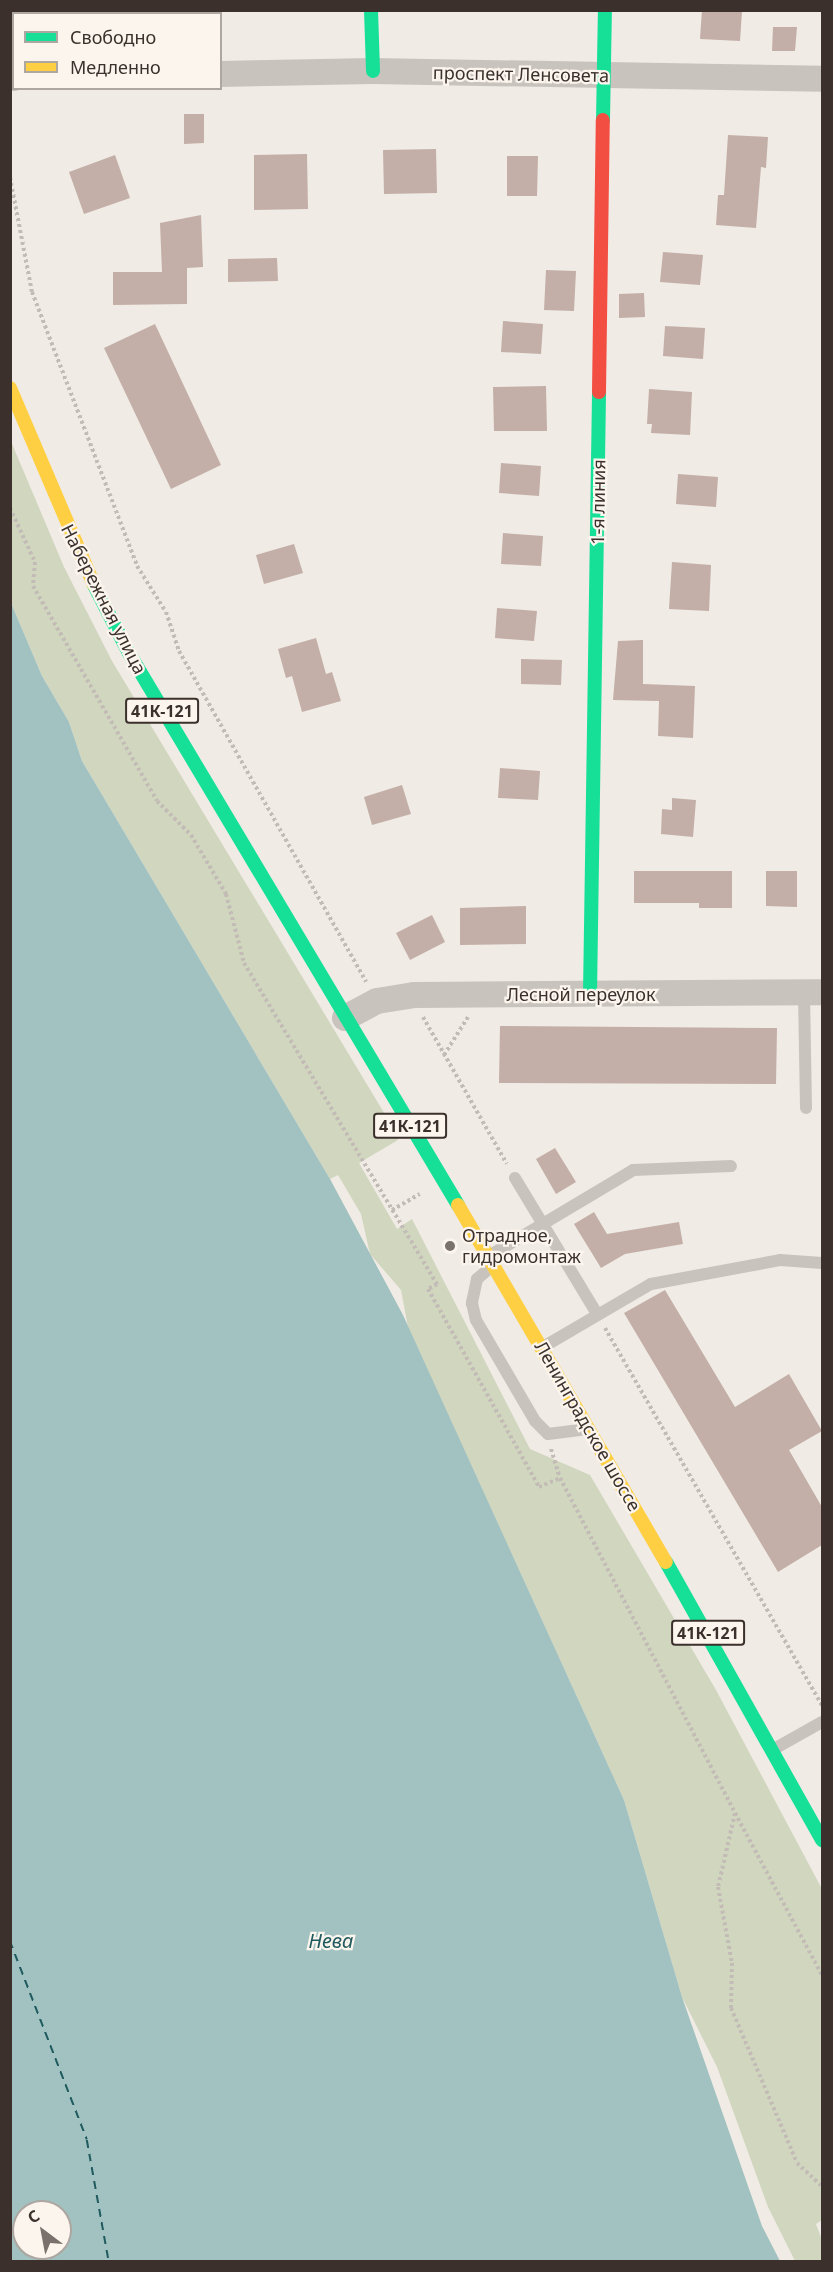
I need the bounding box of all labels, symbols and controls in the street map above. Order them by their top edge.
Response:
legend [12,12,222,90]
text: Свободно [70,25,156,49]
text: Медленно [70,55,161,79]
street label: проспект Ленсовета [433,62,609,86]
street label: 1-я линия [586,459,610,545]
street label: Набережная улица [57,520,151,678]
road number: 41К-121 [124,698,200,724]
street label: Лесной переулок [506,983,656,1005]
road number: 41К-121 [372,1113,448,1139]
place label: Отрадное, гидромонтаж [462,1225,581,1268]
marker: Отрадное, гидромонтаж [443,1239,457,1253]
street label: Ленинградское шоссе [530,1337,646,1515]
road number: 41К-121 [670,1620,746,1646]
water label: Нева [309,1928,353,1952]
north arrow [12,2200,72,2260]
text: С [23,2204,44,2229]

